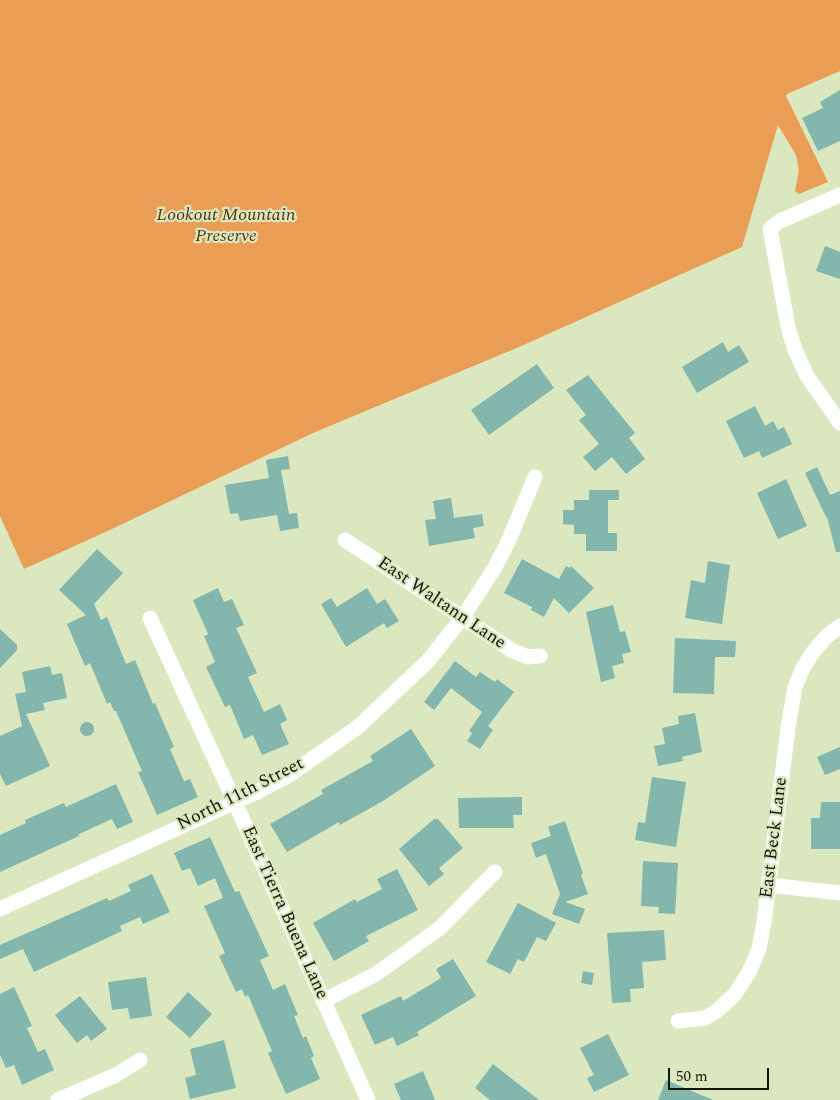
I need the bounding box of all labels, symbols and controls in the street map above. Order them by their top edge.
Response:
park label: Lookout Mountain Preserve [157,205,295,248]
street label: East Waltann Lane [373,553,509,655]
street label: North 11th Street [174,754,308,836]
street label: East Beck Lane [757,776,793,900]
street label: East Tierra Buena Lane [236,823,332,1003]
scale bar [670,1058,771,1090]
text: 50 m [676,1065,708,1088]

